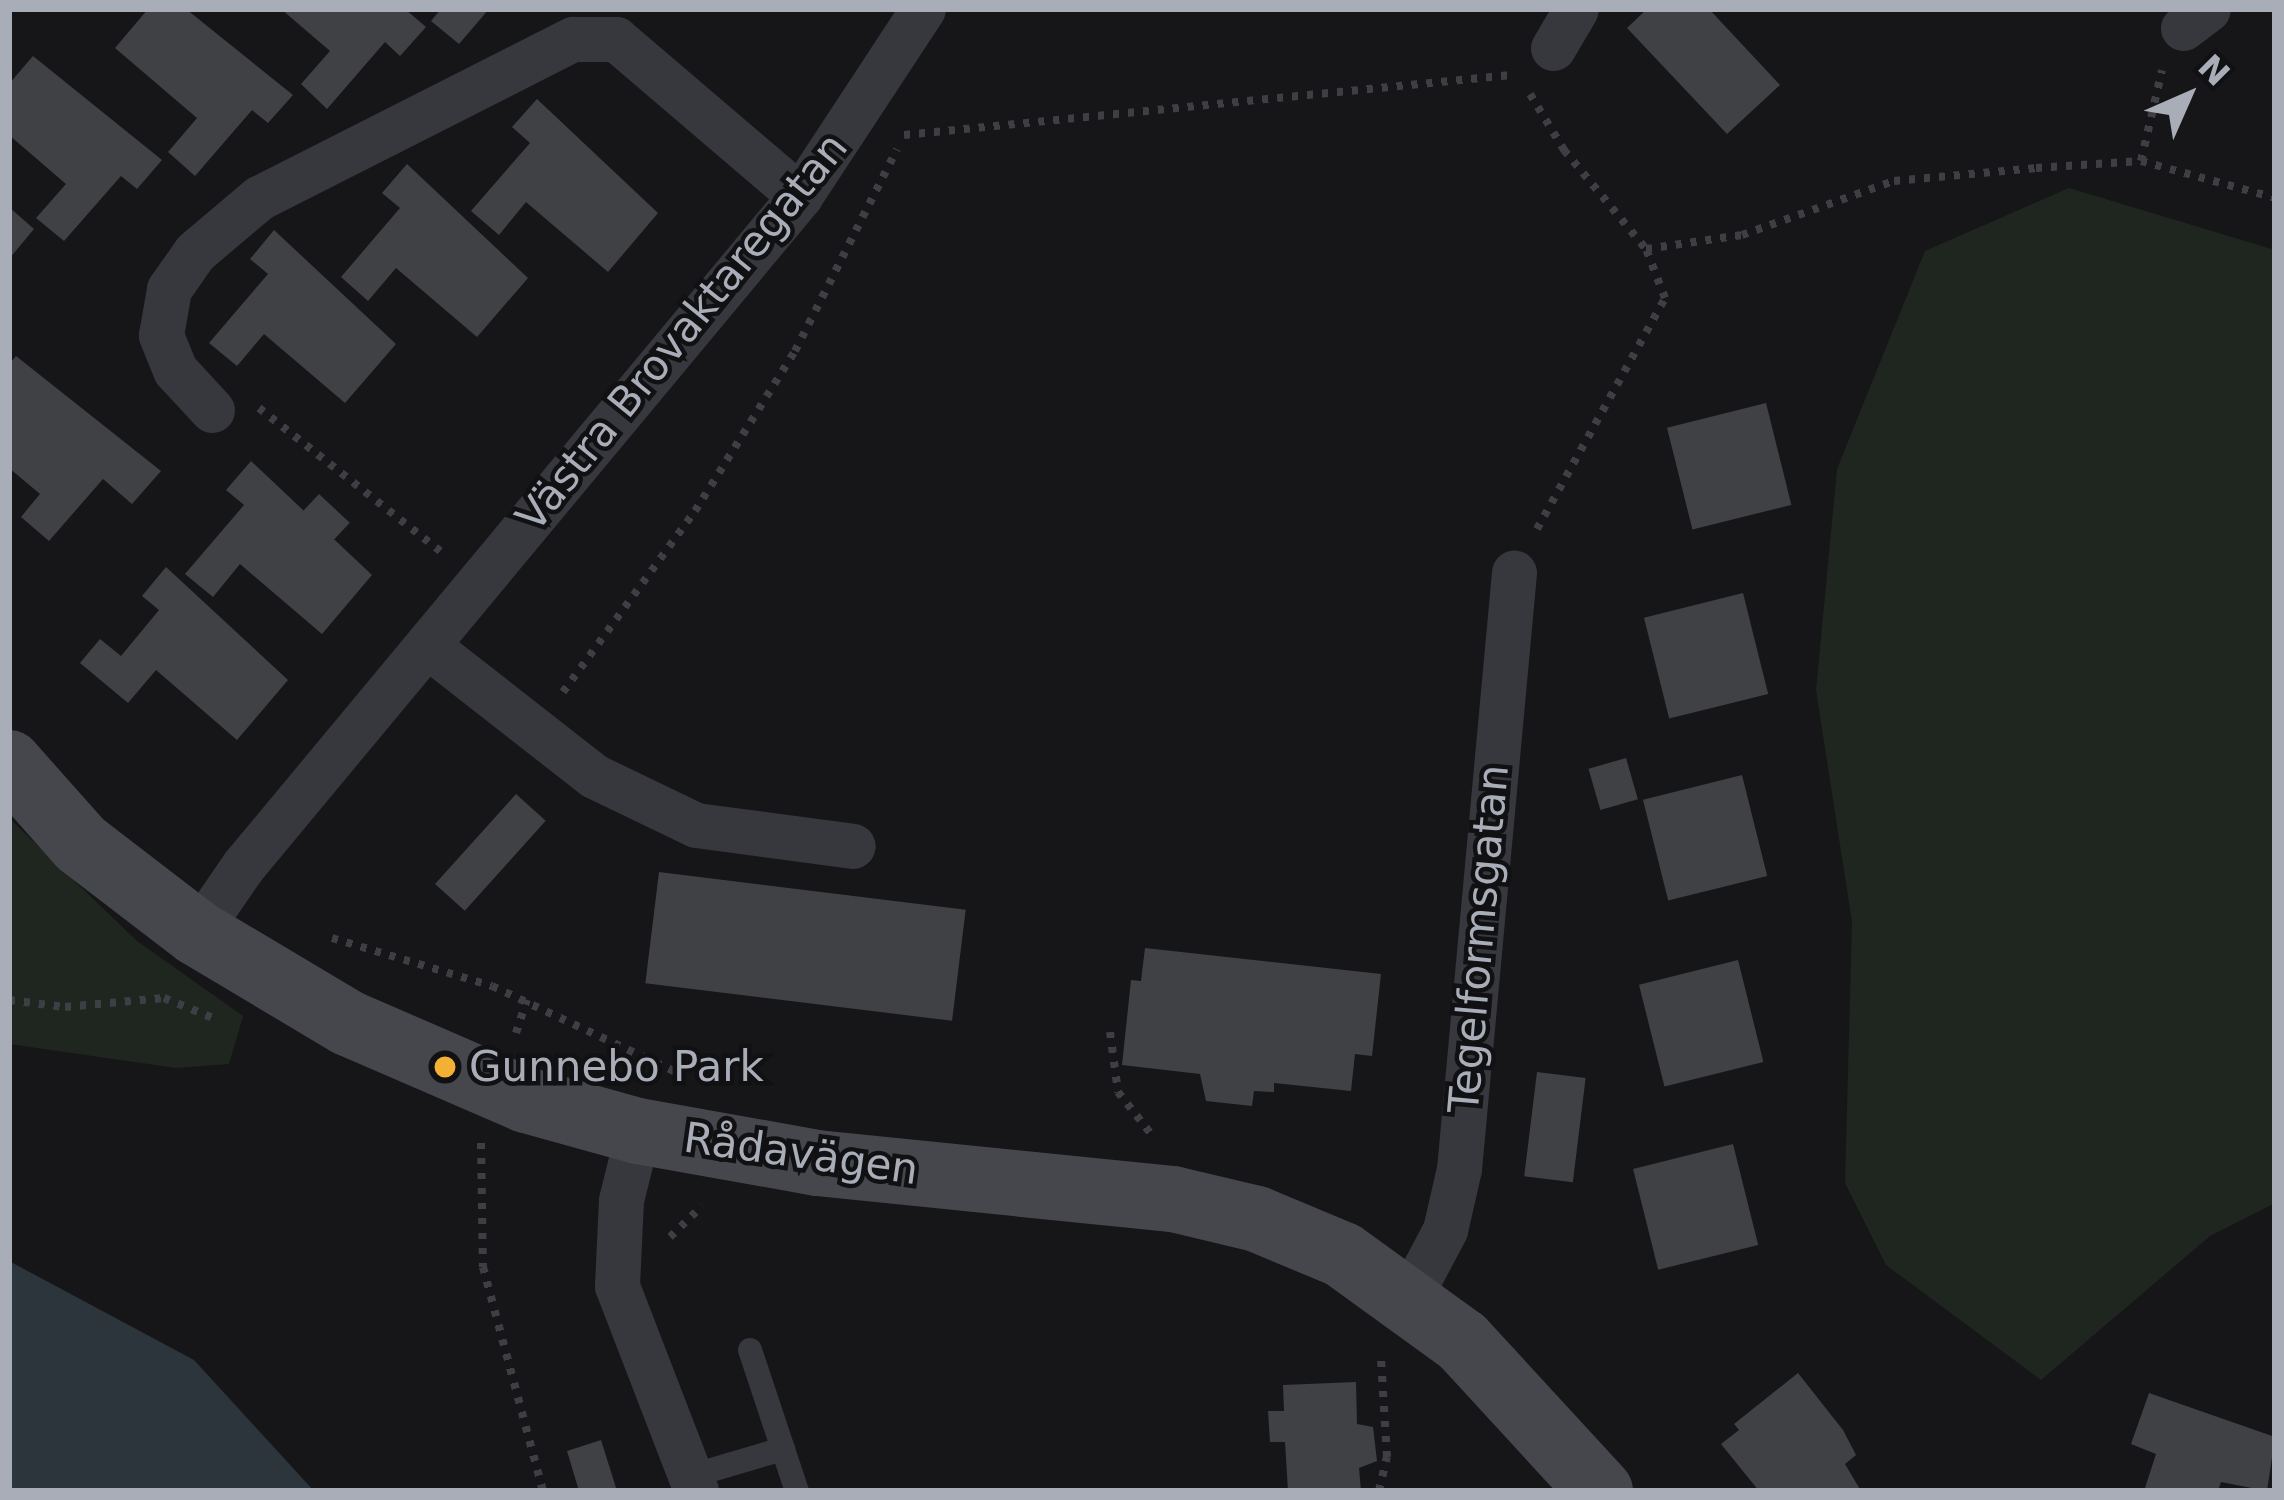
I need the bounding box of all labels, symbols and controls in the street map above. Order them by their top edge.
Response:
north arrow [2128,36,2248,156]
text: N [2190,47,2237,94]
street label: Västra Brovaktaregatan [506,123,858,541]
street label: Tegelformsgatan [1439,763,1519,1115]
place label: Gunnebo Park [469,1042,764,1092]
marker: Gunnebo Park [432,1054,458,1080]
street label: Rådavägen [681,1113,921,1195]

